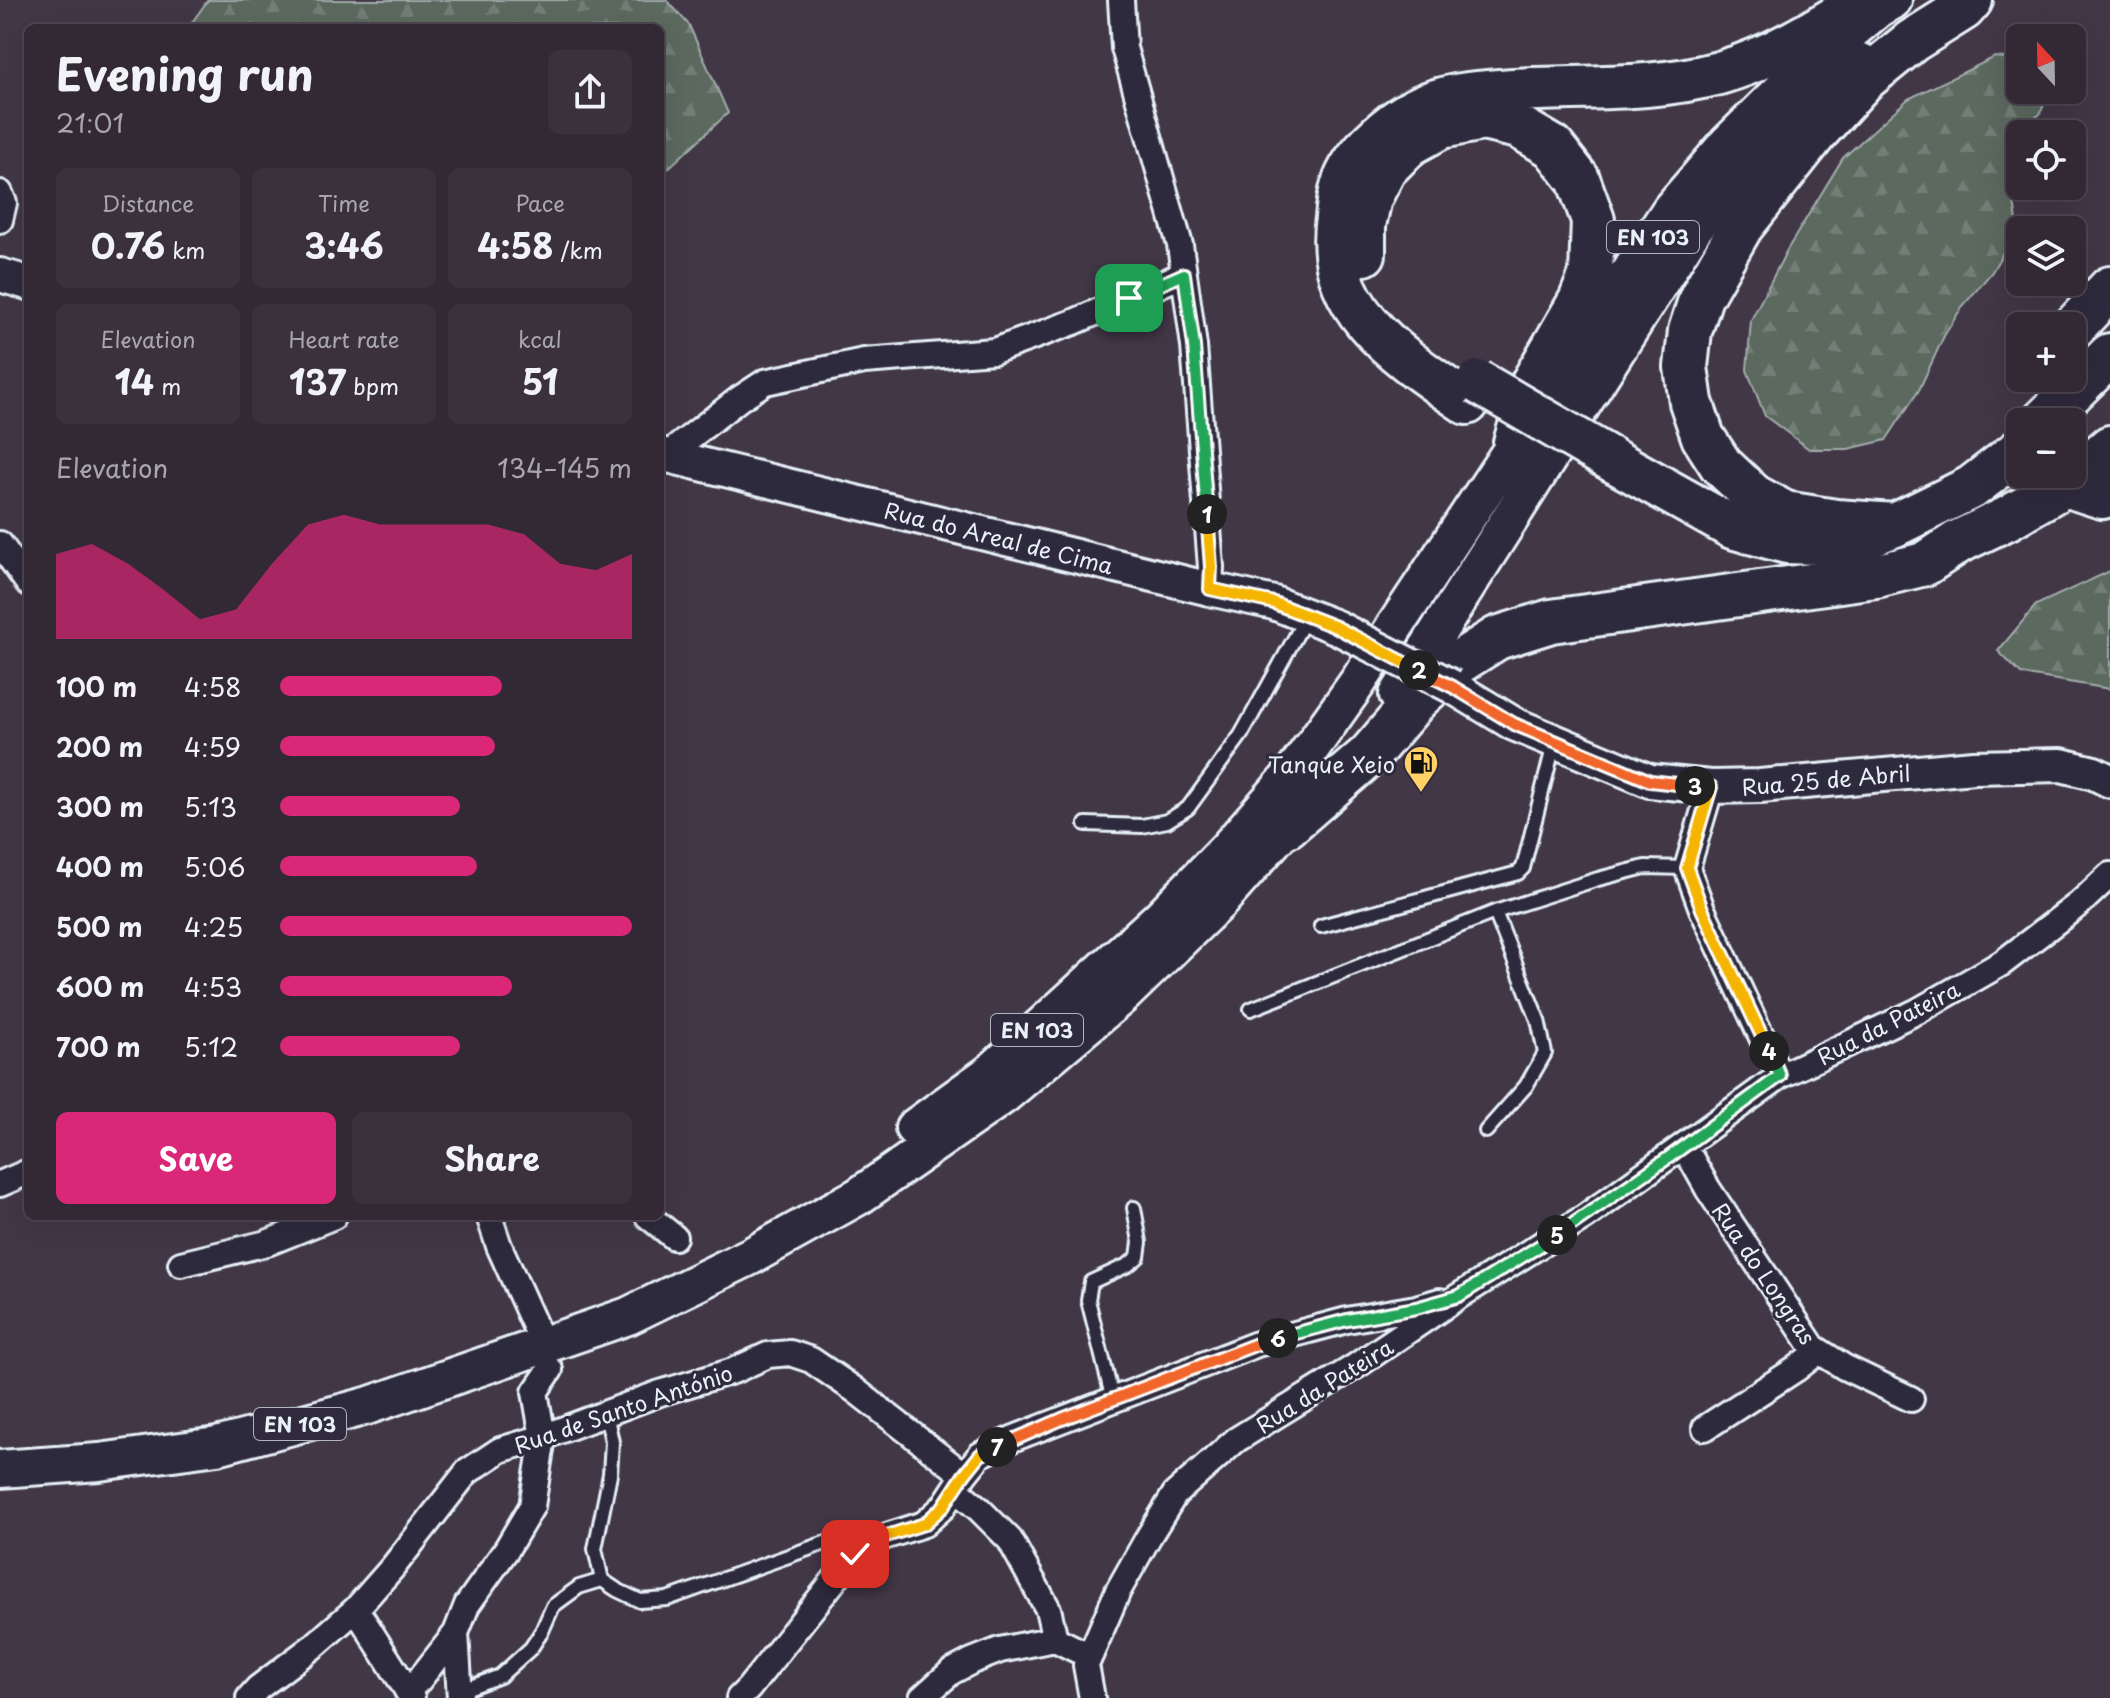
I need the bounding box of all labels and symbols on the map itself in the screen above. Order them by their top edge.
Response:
north arrow [2006,24,2086,104]
road number: EN 103 [1607,221,1699,253]
pin [1095,264,1163,332]
street label: Rua do Areal de Cima [881,493,1117,581]
pin: 1 [1187,494,1227,534]
pin: 2 [1399,650,1439,690]
fuel station icon: Tanque Xeio [1402,744,1440,794]
place label: Tanque Xeio [1268,747,1395,780]
street label: Rua 25 de Abril [1740,755,1912,803]
pin: 3 [1675,766,1715,806]
street label: Rua da Pateira [1811,972,1965,1072]
road number: EN 103 [991,1014,1083,1046]
pin: 4 [1749,1031,1789,1071]
street label: Rua do Longras [1705,1195,1825,1351]
pin: 5 [1537,1215,1577,1255]
pin: 6 [1258,1318,1298,1358]
street label: Rua da Pateira [1249,1330,1399,1440]
street label: Rua de Santo António [509,1355,737,1461]
road number: EN 103 [254,1408,346,1440]
pin: 7 [977,1427,1017,1467]
pin [821,1520,889,1588]

